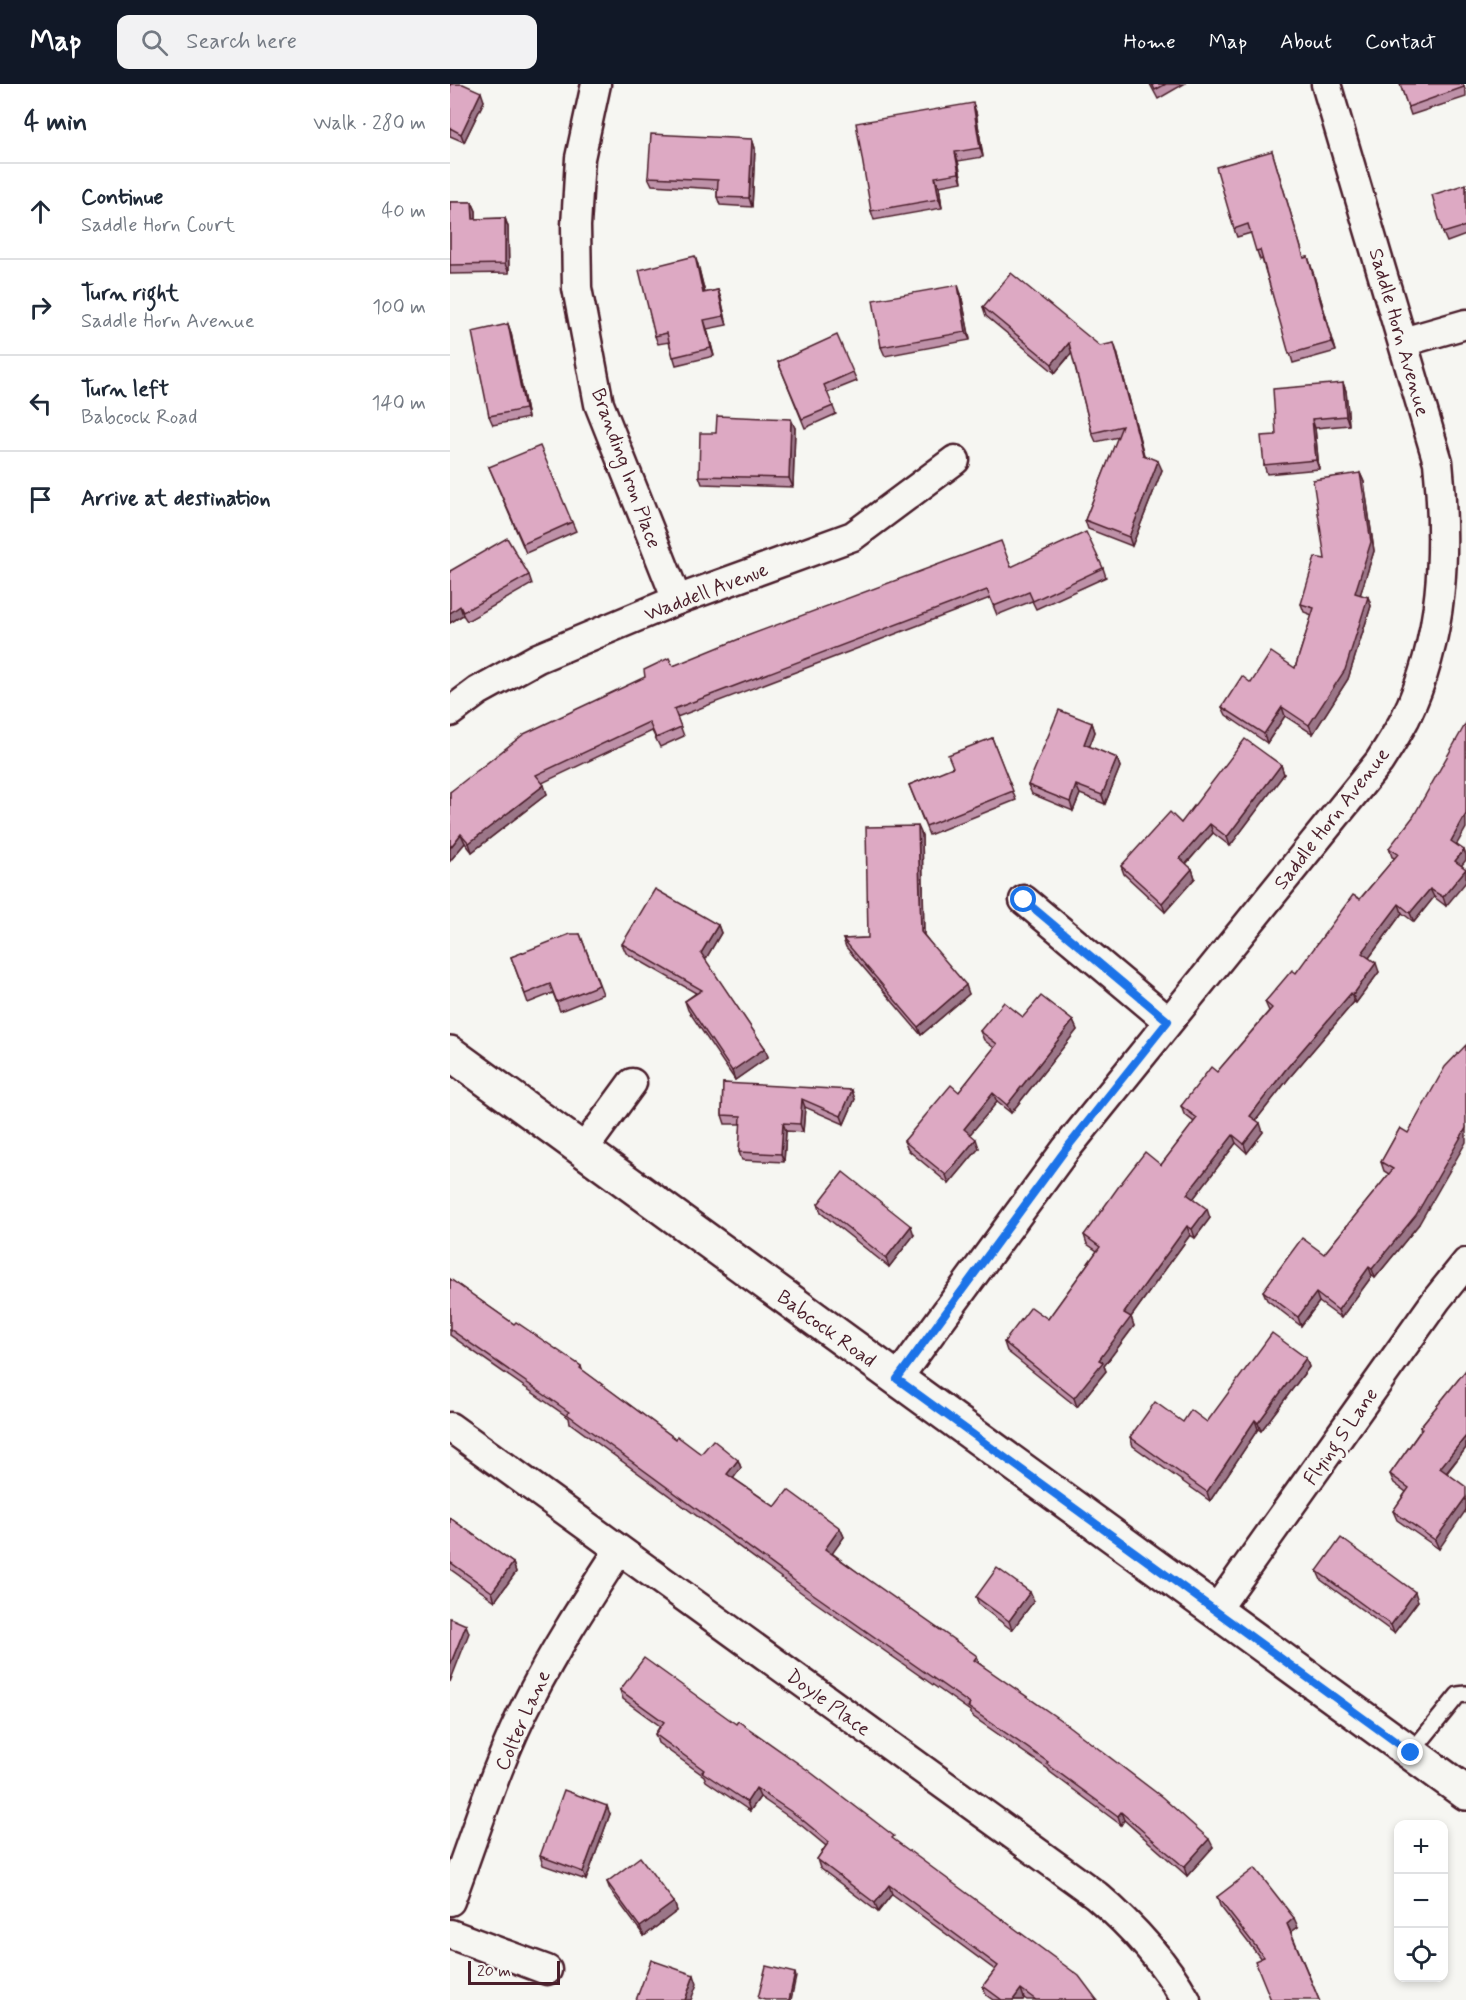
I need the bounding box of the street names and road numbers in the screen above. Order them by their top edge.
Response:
street label: Saddle Horn Avenue [1362,245,1436,420]
street label: Branding Iron Place [583,385,667,553]
street label: Waddell Avenue [641,556,772,628]
street label: Saddle Horn Avenue [1268,742,1396,896]
street label: Babcock Road [771,1284,881,1374]
street label: Flying S Lane [1298,1383,1387,1492]
street label: Doyle Place [780,1663,876,1743]
street label: Colter Lane [489,1666,558,1775]

